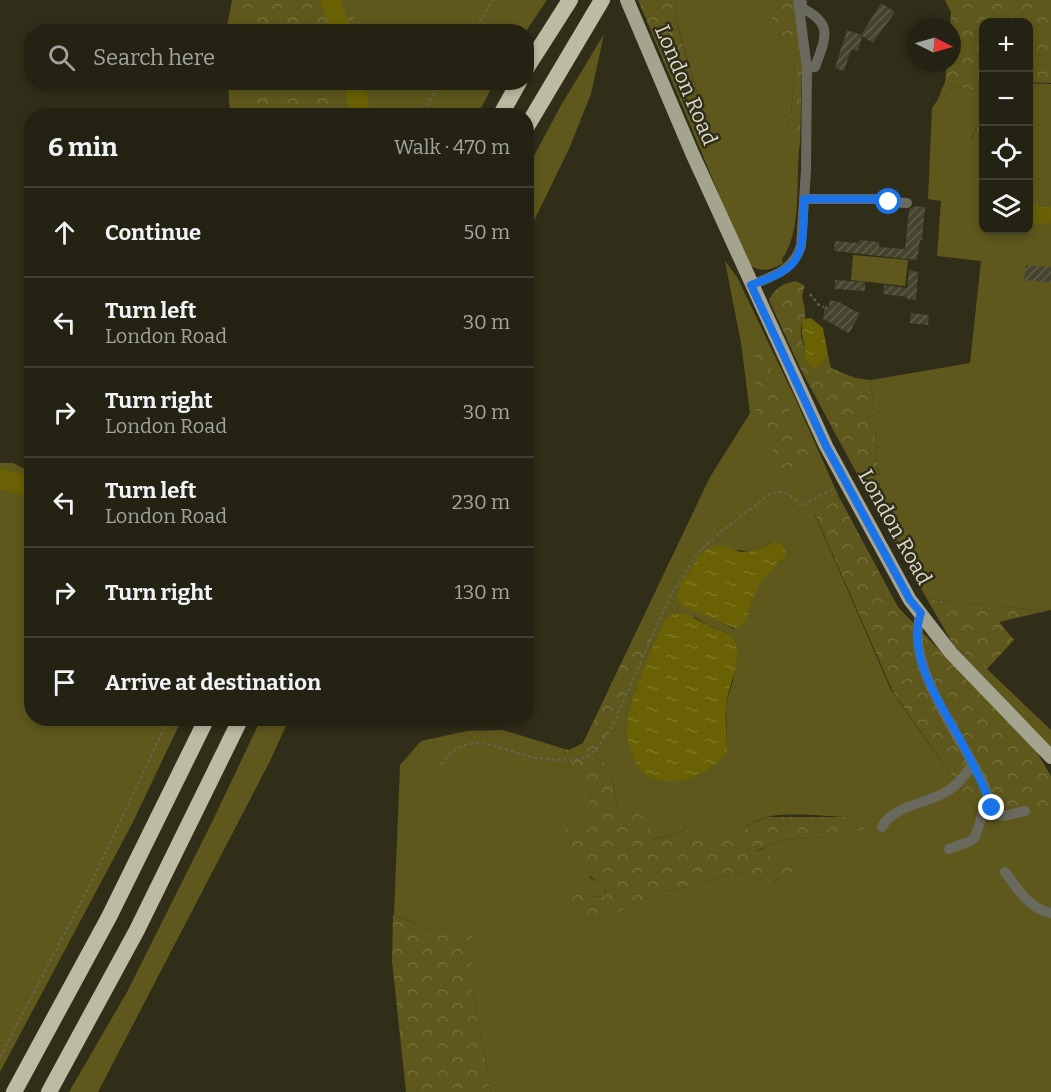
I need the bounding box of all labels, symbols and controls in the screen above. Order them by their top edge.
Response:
north arrow [907,18,961,72]
map controls [979,18,1033,234]
button: + [979,18,1033,72]
street label: London Road [649,21,723,149]
search box [24,24,534,90]
icon: search [45,41,78,74]
text: Search here [93,44,215,71]
button: − [979,72,1033,126]
button: locate [979,126,1033,180]
text: 6 min [48,132,118,163]
text: Walk · 470 m [394,135,510,159]
button: layers [979,180,1033,234]
route start [875,188,901,214]
icon: ahead [48,216,81,249]
text: Continue [105,219,201,246]
text: 50 m [463,220,510,244]
text: Turn left [105,297,197,324]
icon: left [48,306,81,339]
text: 30 m [463,310,510,334]
text: London Road [105,324,227,348]
text: Turn right [105,387,213,414]
icon: right [48,396,81,429]
text: 30 m [463,400,510,424]
text: London Road [105,414,227,438]
street label: London Road [853,465,937,589]
text: Turn left [105,477,197,504]
icon: left [48,486,81,519]
text: 230 m [452,490,510,514]
text: London Road [105,504,227,528]
icon: right [48,576,81,609]
text: Turn right [105,579,213,606]
text: 130 m [455,580,510,604]
icon: arrive [48,666,81,699]
text: Arrive at destination [105,669,321,696]
route end [978,794,1004,820]

